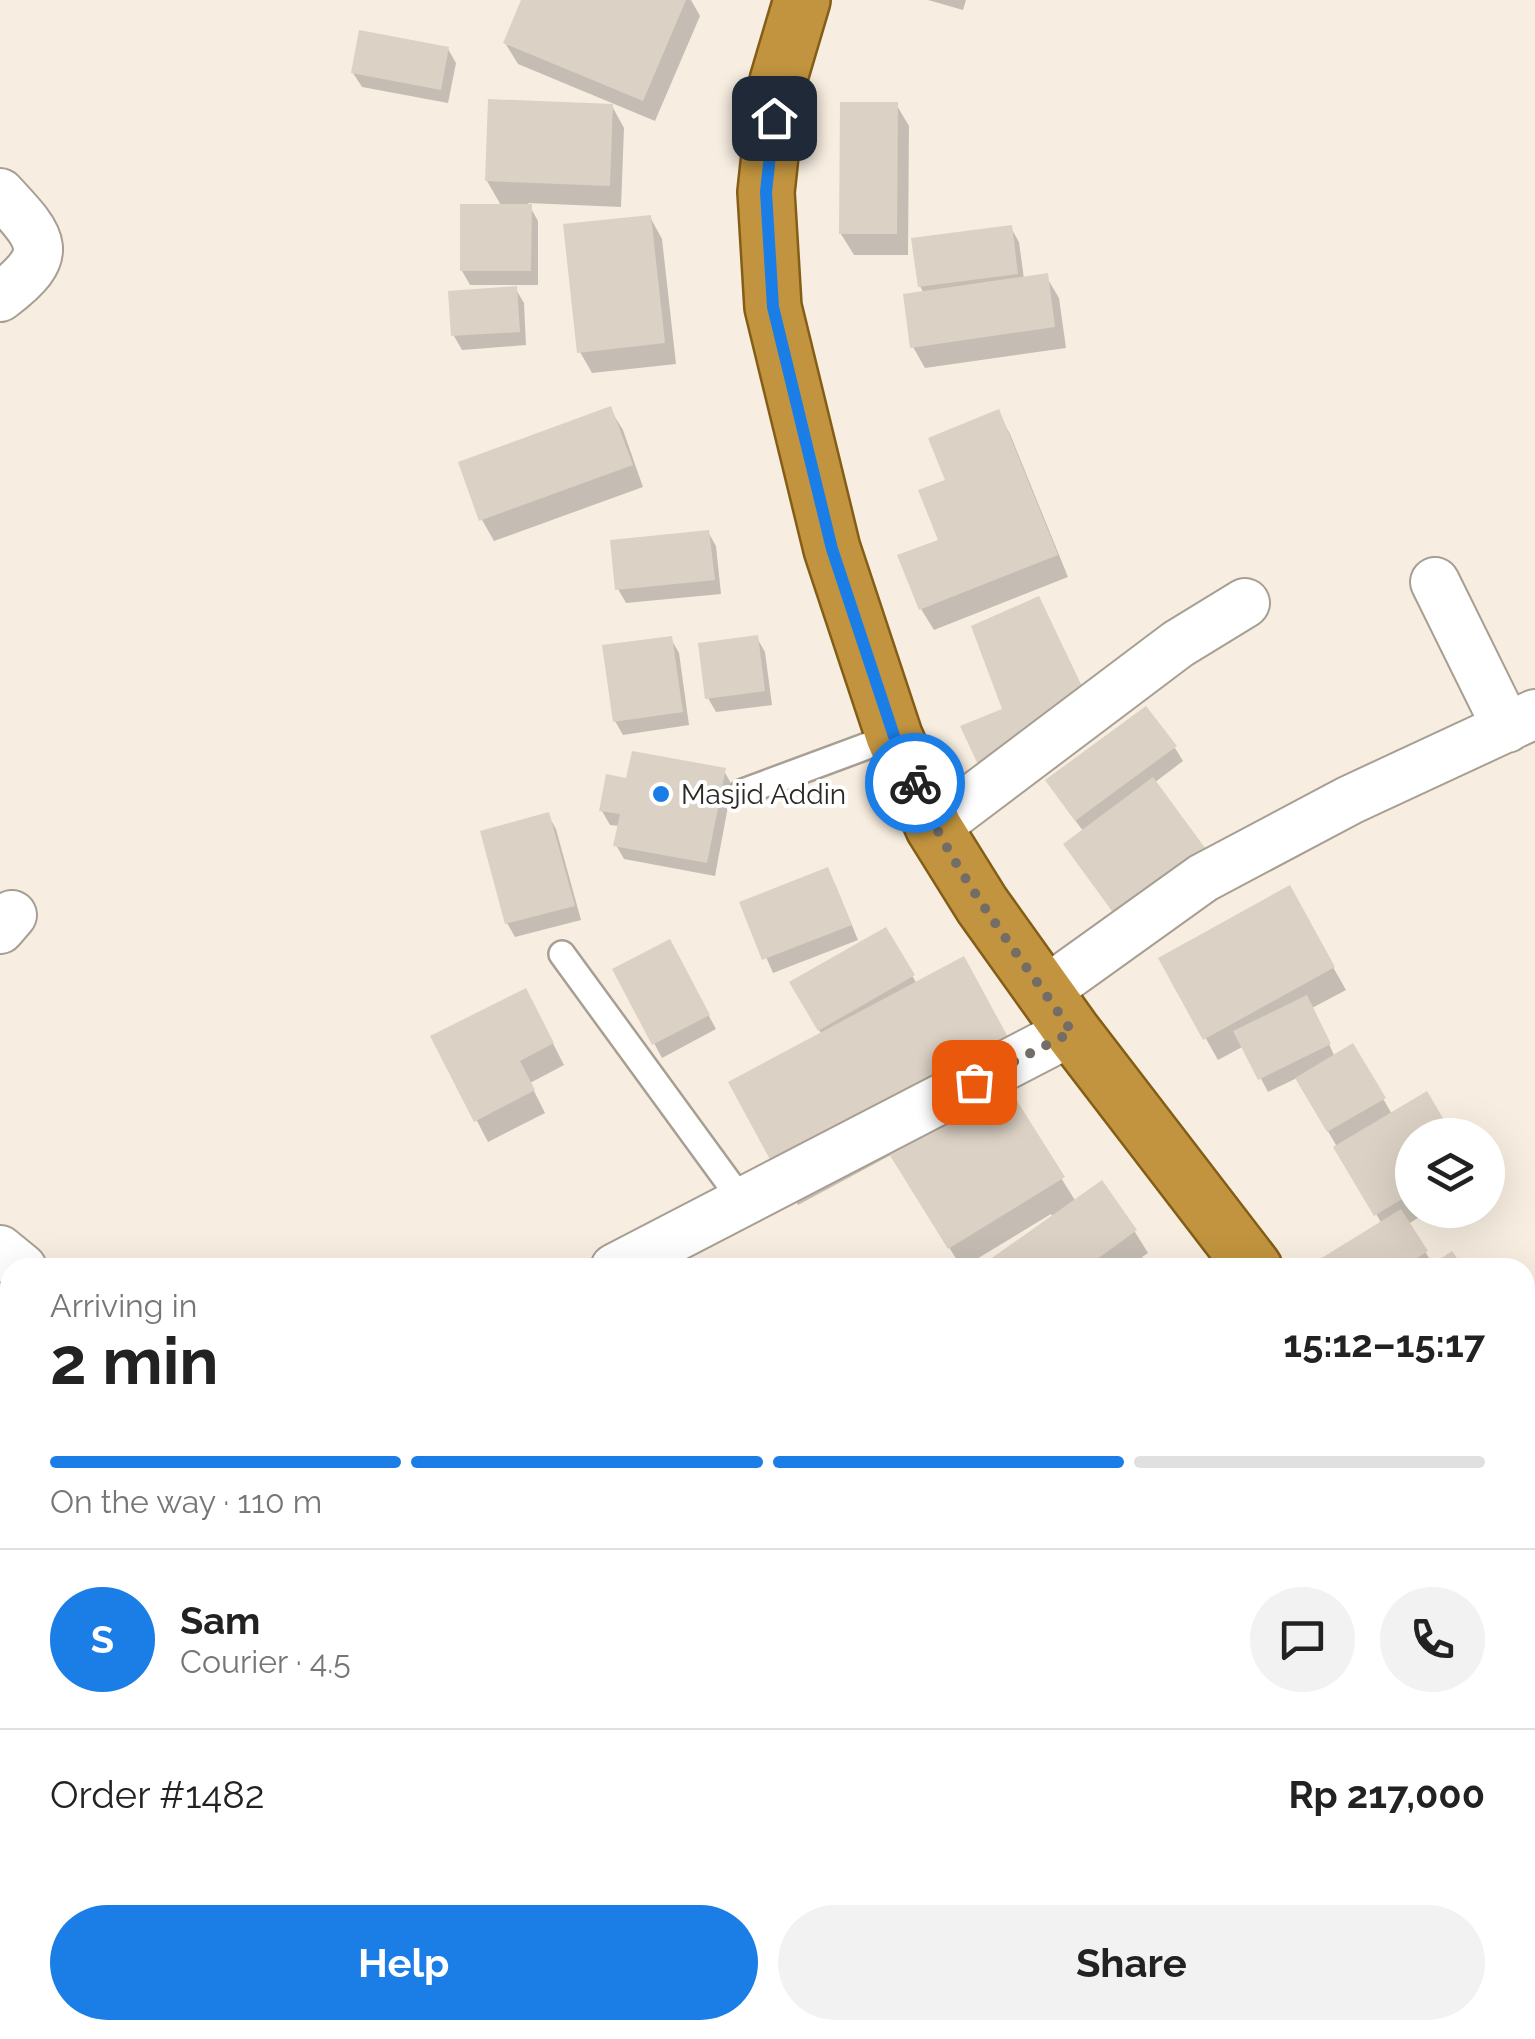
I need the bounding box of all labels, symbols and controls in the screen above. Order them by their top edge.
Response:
pin [732,76,817,161]
icon: home [747,91,802,146]
courier [865,733,965,833]
icon: bike [888,756,943,811]
place label: Masjid Addin [681,778,846,811]
marker: Masjid Addin [650,783,672,805]
pin [932,1040,1017,1125]
icon: bag [947,1055,1002,1110]
map controls [1395,1118,1505,1228]
button: layers [1395,1118,1505,1228]
text: Arriving in [50,1287,197,1324]
text: 15:12–15:17 [1283,1321,1485,1366]
text: 2 min [50,1323,219,1399]
text: On the way · 110 m [50,1483,322,1520]
button: chat [1250,1587,1355,1692]
button: phone [1380,1587,1485,1692]
text: Sam [180,1598,260,1643]
text: S [91,1617,114,1662]
text: Courier · 4.5 [180,1643,351,1680]
text: Order #1482 [50,1772,264,1817]
text: Rp 217,000 [1288,1772,1485,1817]
button: Help [50,1905,758,2020]
button: Share [778,1905,1485,2020]

